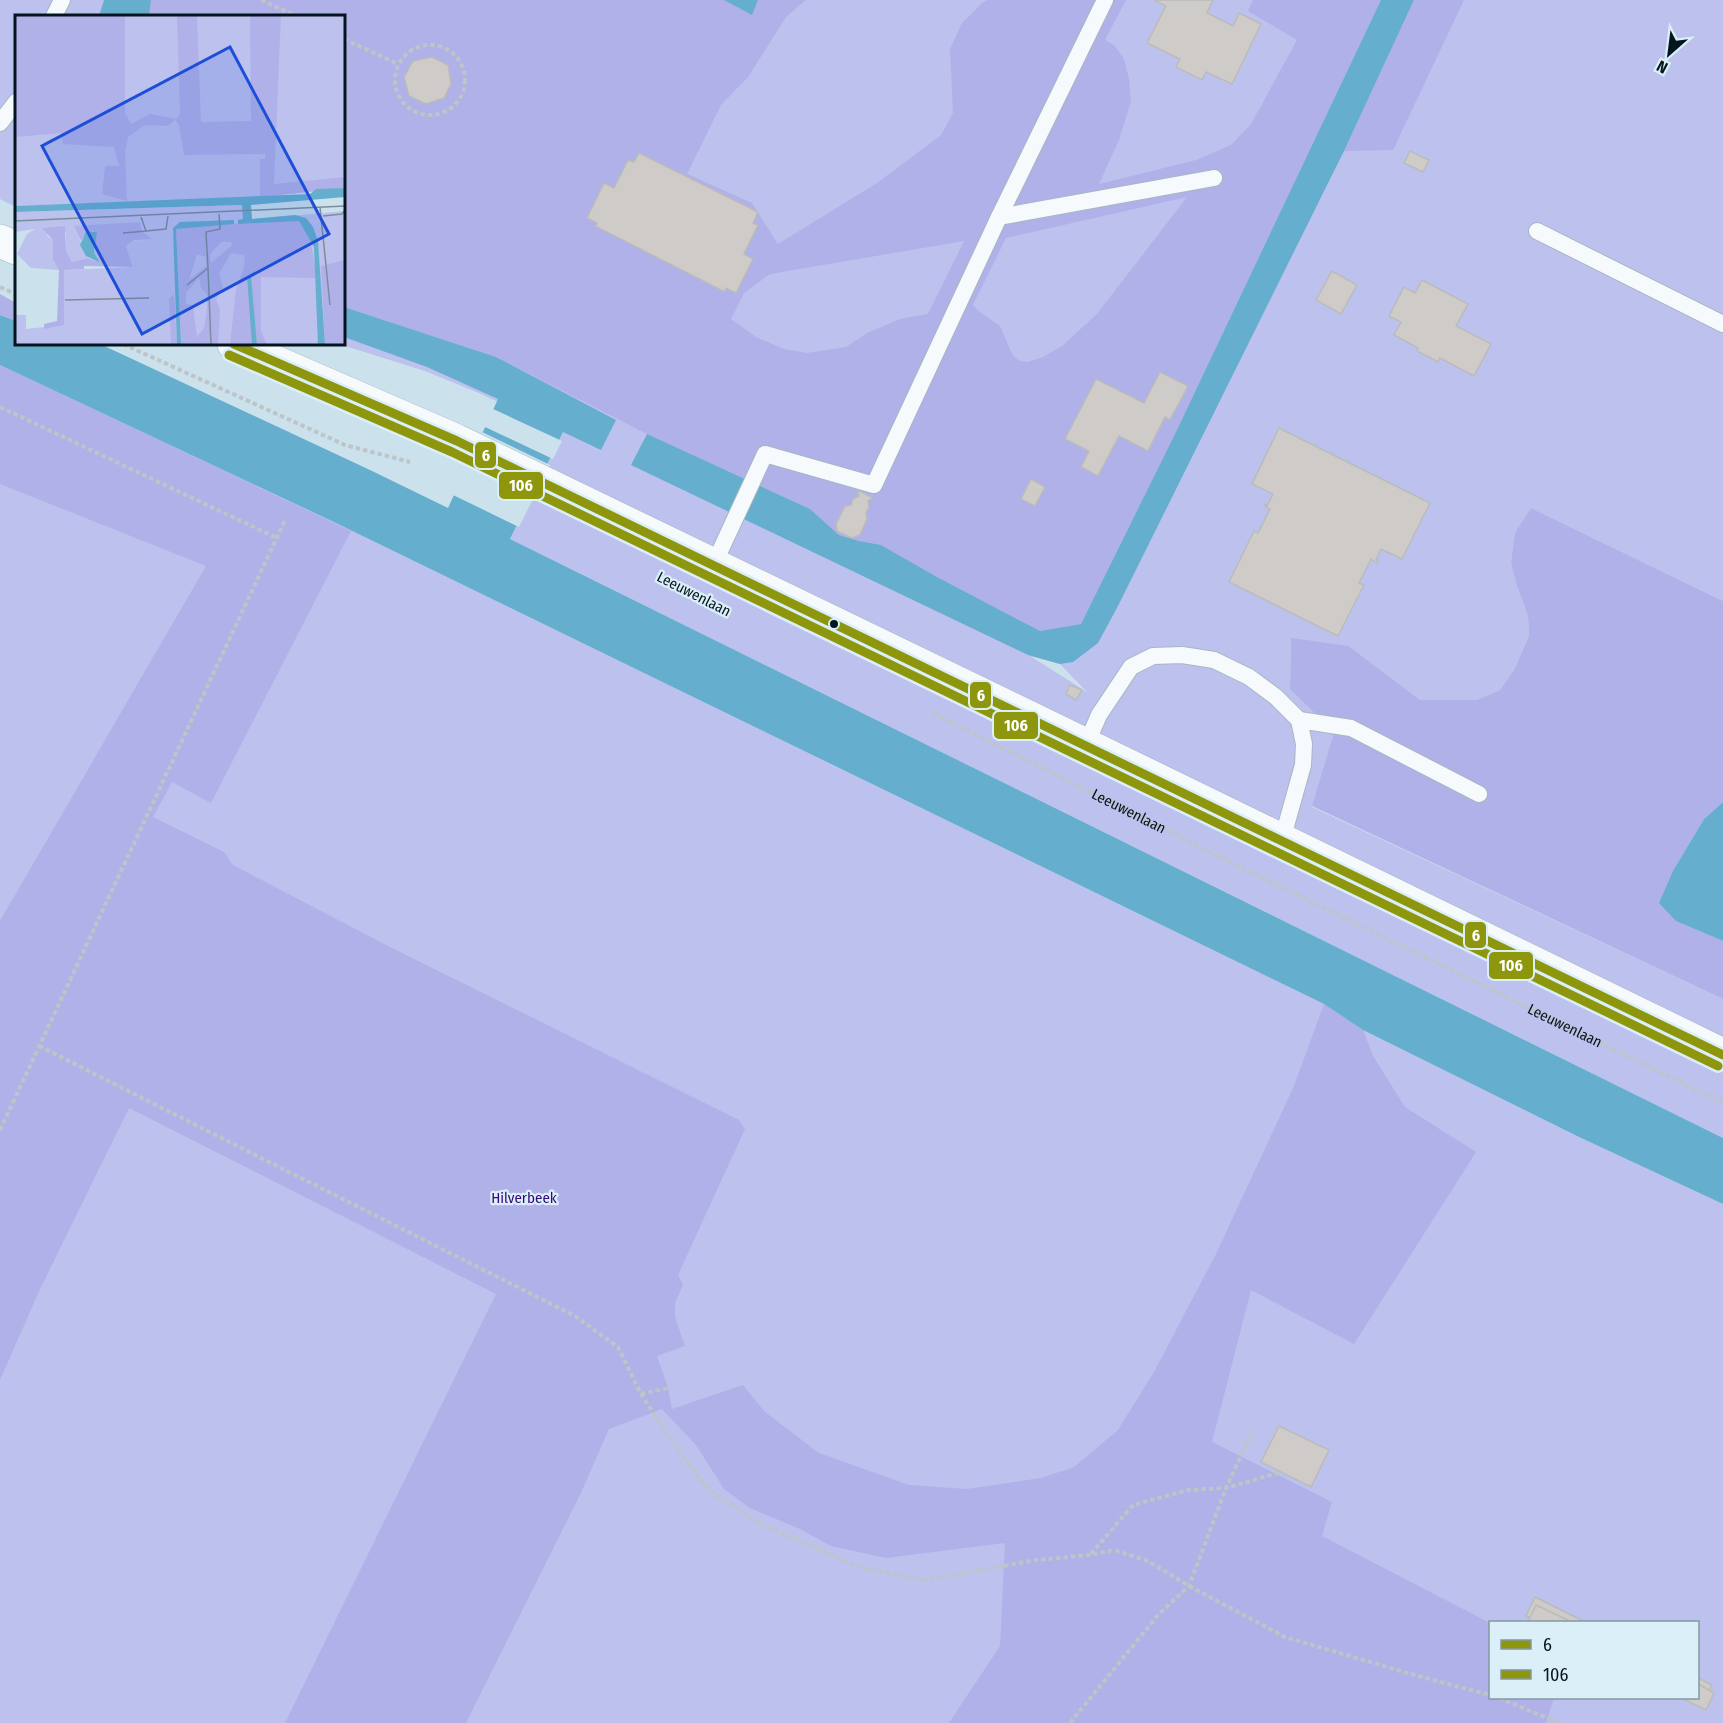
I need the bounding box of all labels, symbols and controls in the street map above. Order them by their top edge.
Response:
inset map [15,15,345,345]
north arrow [1639,24,1699,84]
text: N [1653,56,1671,77]
line badge: 6 [474,441,497,469]
text: 6 [482,446,490,465]
line badge: 106 [498,471,544,500]
text: 106 [509,476,533,495]
street label: Leeuwenlaan [654,568,734,620]
unlabelled marker [828,618,840,630]
line badge: 6 [969,681,992,709]
text: 6 [977,686,985,705]
line badge: 106 [993,711,1039,740]
text: 106 [1004,716,1028,735]
street label: Leeuwenlaan [1089,785,1169,837]
line badge: 6 [1464,921,1487,949]
text: 6 [1472,926,1480,945]
line badge: 106 [1488,951,1534,980]
text: 106 [1499,956,1523,975]
street label: Leeuwenlaan [1525,1000,1605,1051]
park label: Hilverbeek [491,1189,557,1207]
legend [1489,1621,1699,1699]
text: 6 [1543,1634,1552,1656]
text: 106 [1543,1664,1568,1686]

